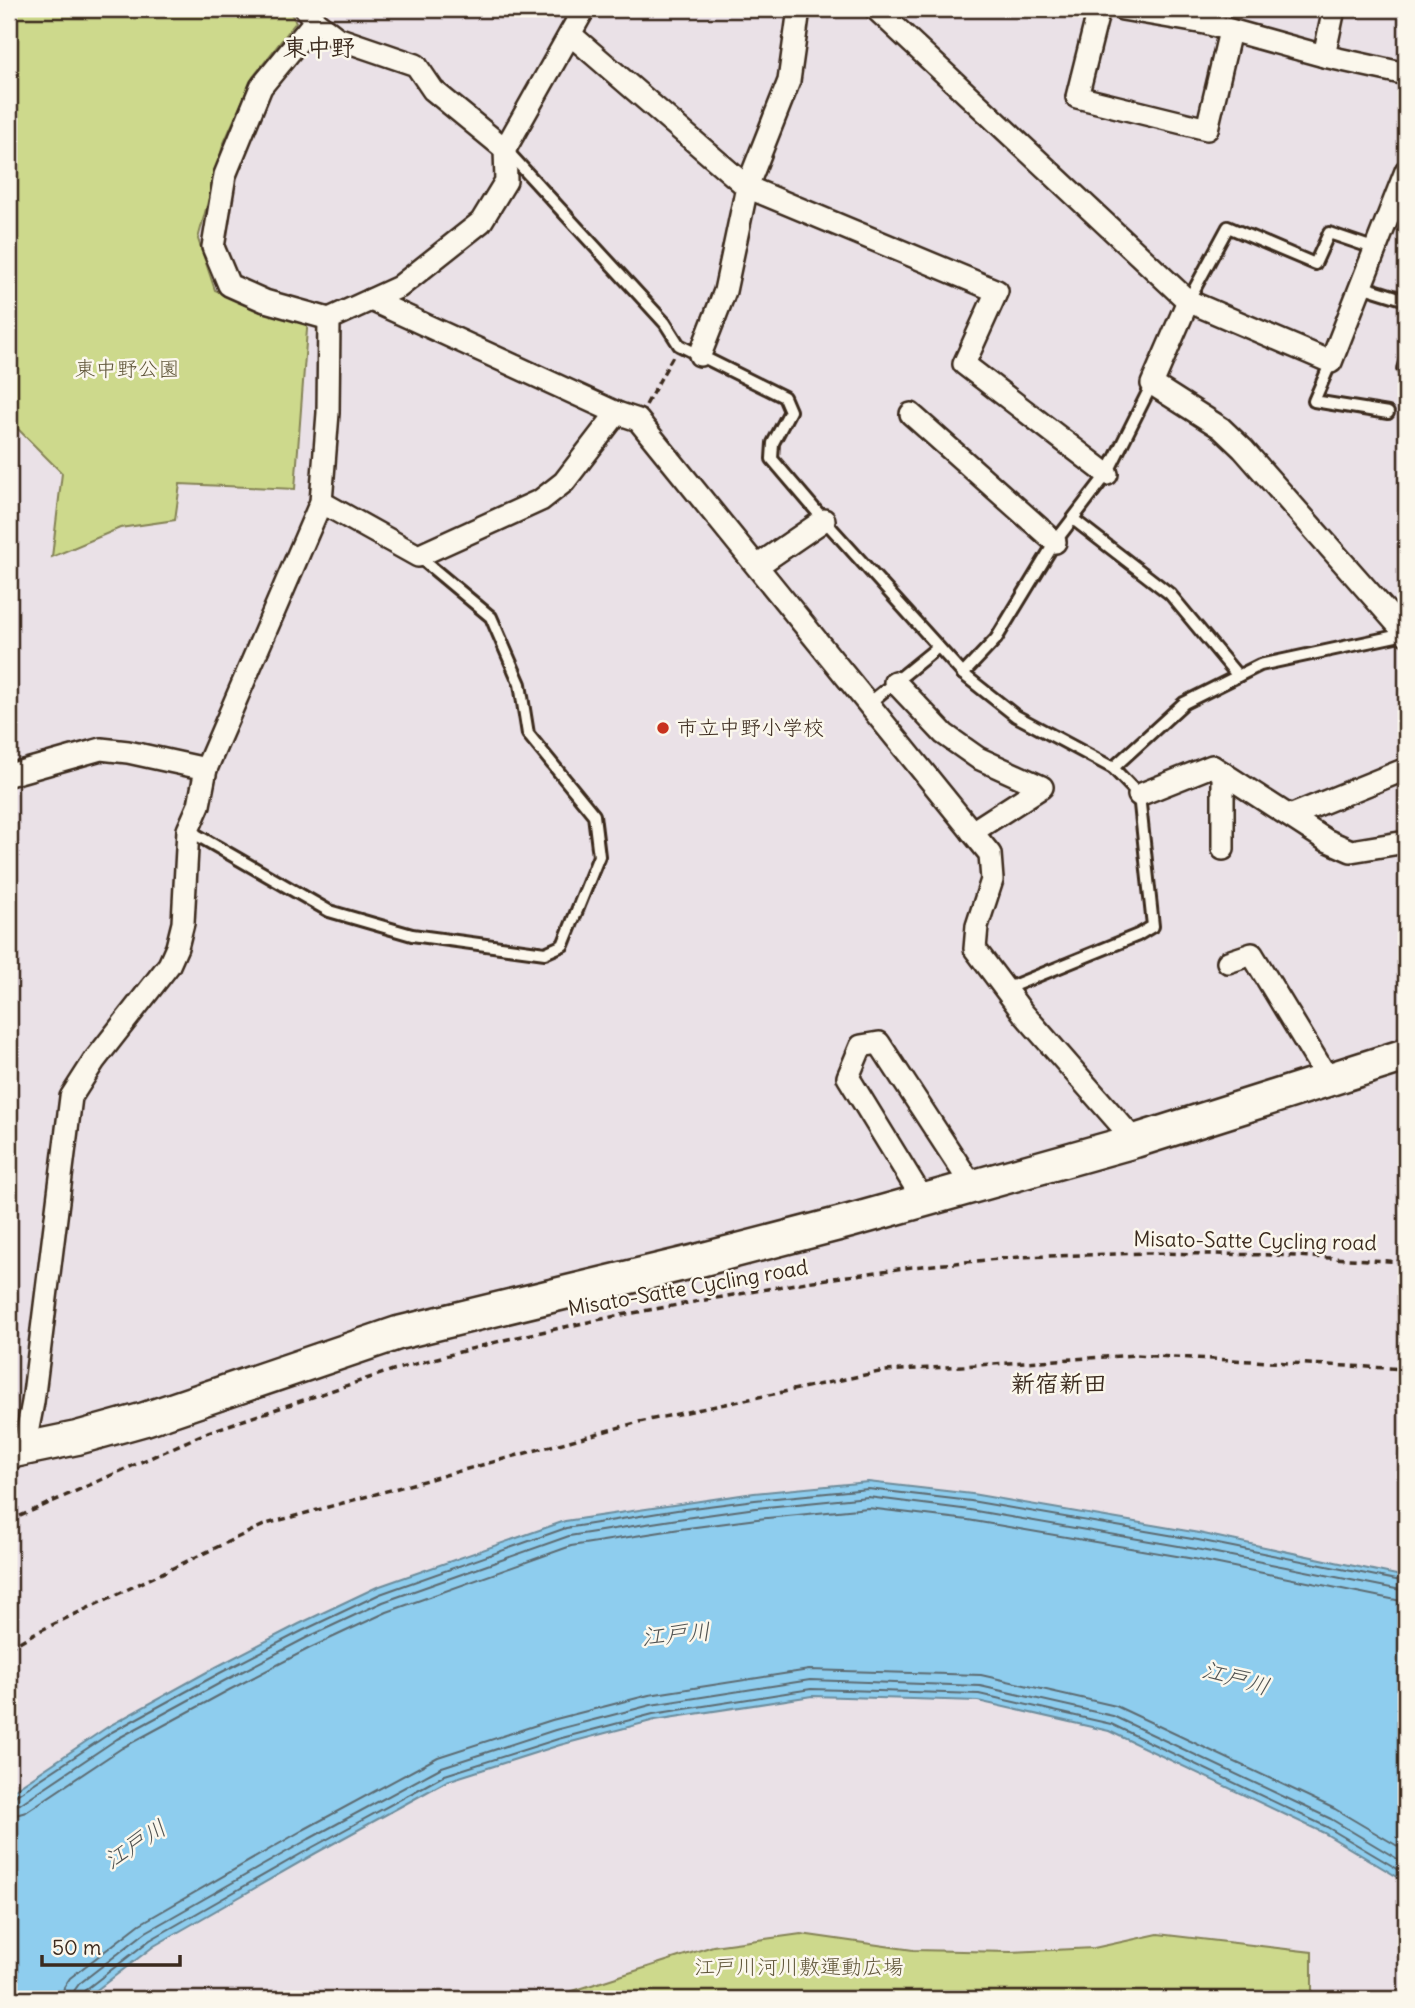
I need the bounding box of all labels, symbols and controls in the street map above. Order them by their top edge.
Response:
district label: 東中野 [283,32,355,62]
park label: 東中野公園 [75,355,180,382]
place label: 市立中野小学校 [677,714,824,741]
marker: 市立中野小学校 [655,720,671,736]
street label: Misato-Satte Cycling road [1133,1225,1377,1256]
street label: Misato-Satte Cycling road [566,1253,810,1322]
district label: 新宿新田 [1011,1368,1107,1398]
water label: 江戸川 [640,1616,712,1651]
water label: 江戸川 [1199,1654,1273,1701]
water label: 江戸川 [98,1813,172,1875]
scale bar [42,1924,180,1968]
text: 50 m [52,1934,101,1961]
park label: 江戸川河川敷運動広場 [694,1953,904,1980]

